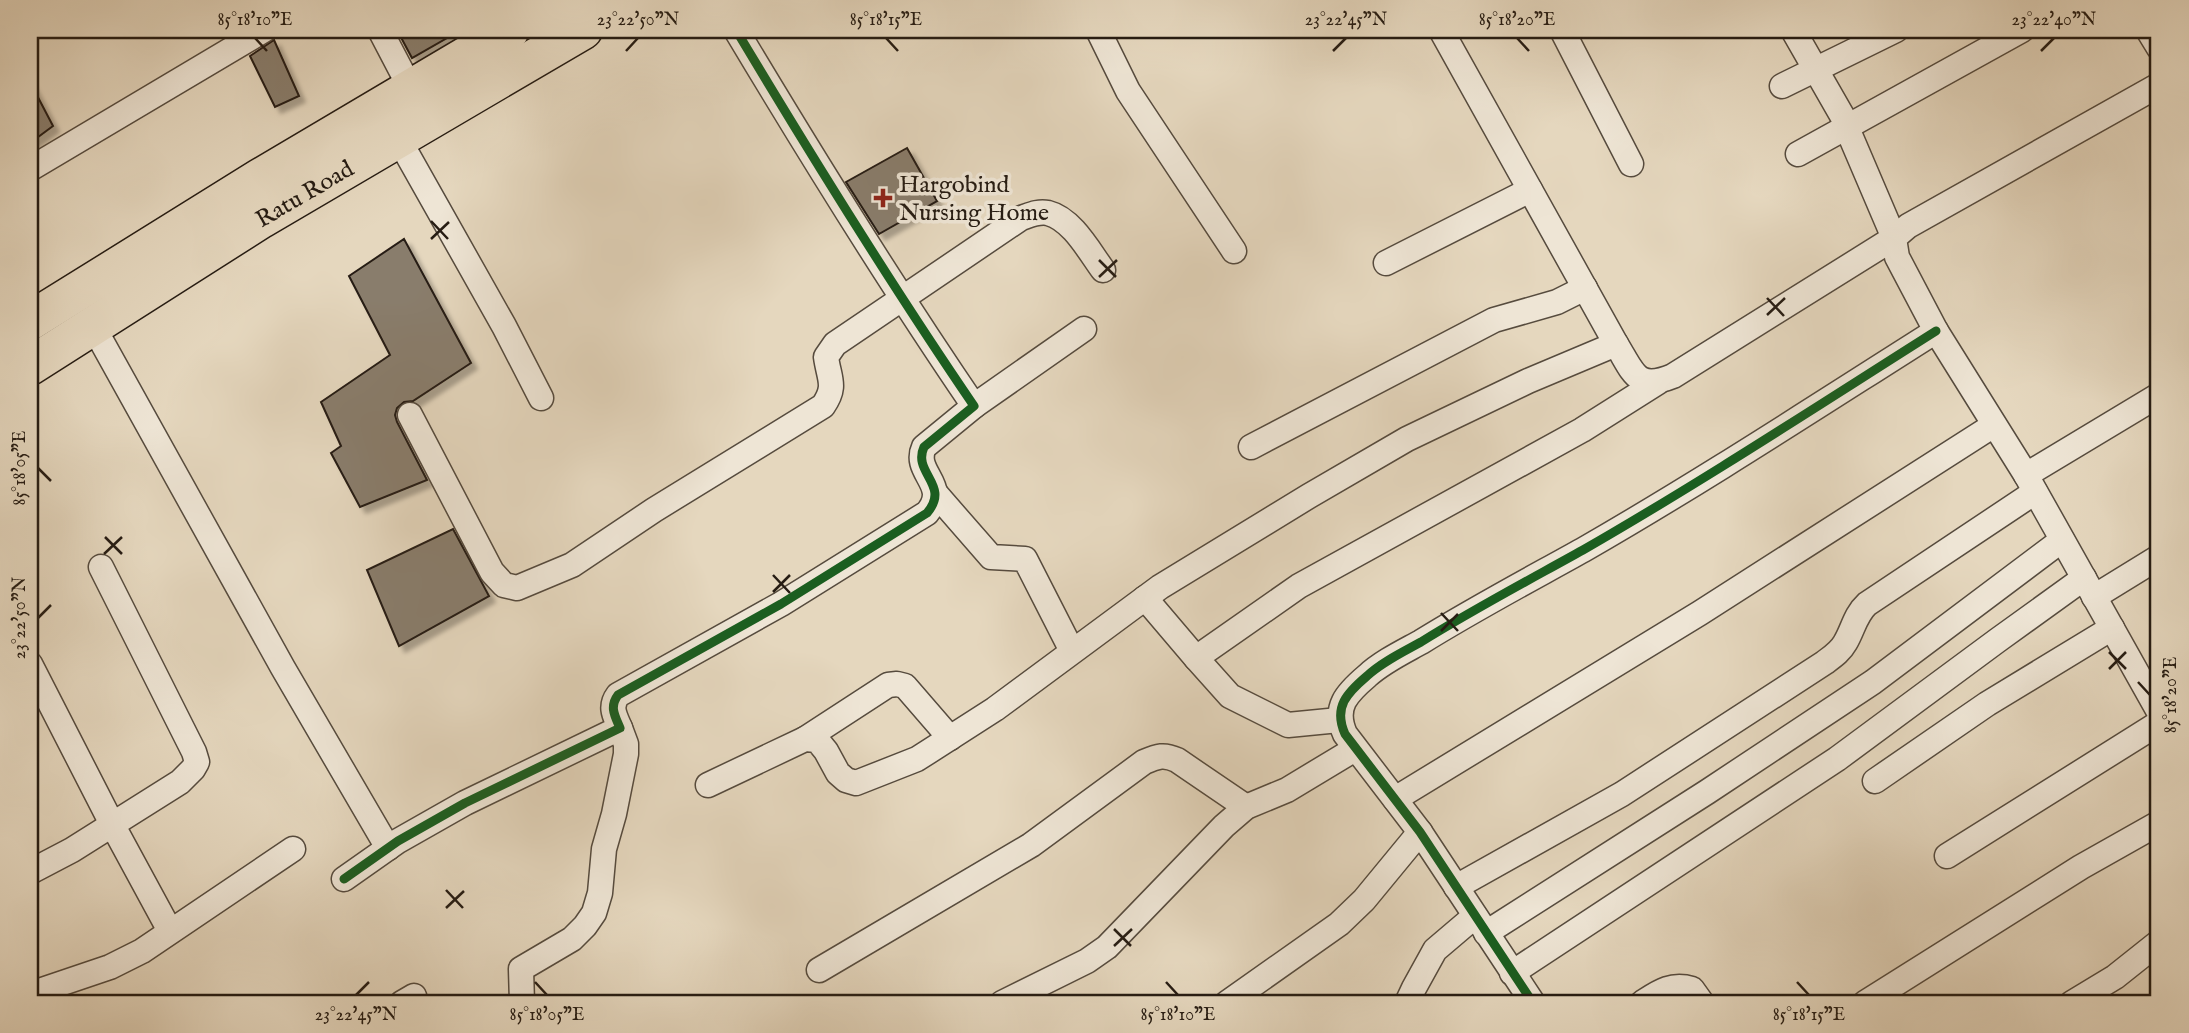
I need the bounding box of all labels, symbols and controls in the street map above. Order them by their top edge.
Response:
text: 85°18'10"E [218,9,292,32]
text: 23°22'50"N [597,9,680,32]
text: 85°18'15"E [850,9,922,32]
text: 23°22'45"N [1305,9,1388,32]
text: 85°18'20"E [1479,9,1555,32]
text: 23°22'40"N [2012,9,2097,32]
street label: Ratu Road [250,154,360,236]
place label: Hargobind Nursing Home [899,170,1049,229]
marker: Hargobind Nursing Home [873,188,893,208]
text: 85°18'05"E [9,431,32,505]
text: 23°22'50"N [9,576,32,659]
text: 85°18'20"E [2160,657,2183,733]
text: 23°22'45"N [315,1004,398,1027]
text: 85°18'05"E [510,1004,584,1027]
text: 85°18'10"E [1141,1004,1215,1027]
text: 85°18'15"E [1773,1004,1845,1027]

